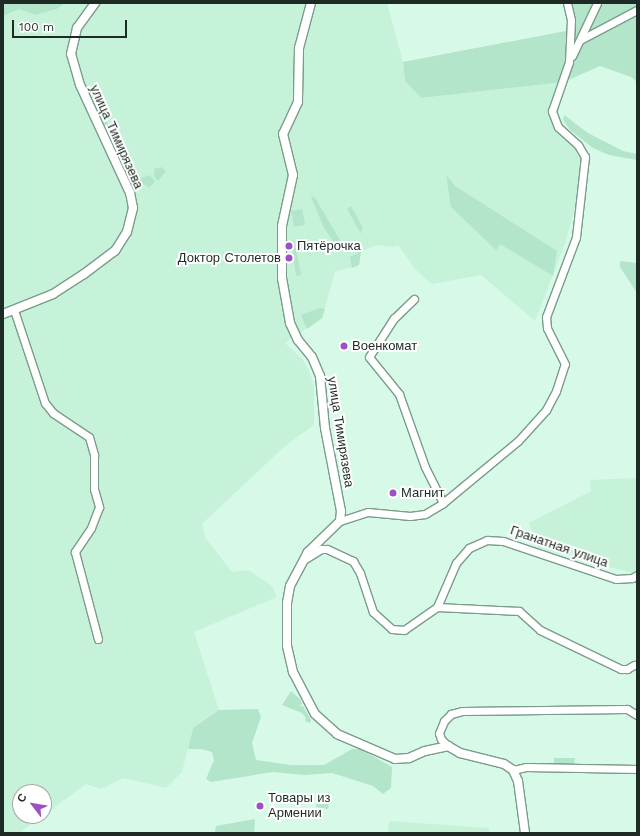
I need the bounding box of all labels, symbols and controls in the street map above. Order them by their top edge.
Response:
scale bar [14,12,129,38]
text: 100 m [19,20,54,34]
street label: улица Тимирязева [86,83,146,191]
place label: Пятёрочка [297,238,361,254]
marker: Пятёрочка [284,241,294,251]
place label: Доктор Столетов [178,250,281,266]
marker: Доктор Столетов [284,253,294,263]
place label: Военкомат [352,338,417,354]
marker: Военкомат [339,341,349,351]
street label: улица Тимирязева [324,375,356,489]
place label: Магнит [401,485,444,501]
marker: Магнит [388,488,398,498]
street label: Гранатная улица [508,523,610,571]
north arrow [12,784,52,824]
text: С [15,791,30,805]
place label: Товары из Армении [268,791,330,822]
marker: Товары из Армении [255,801,265,811]

